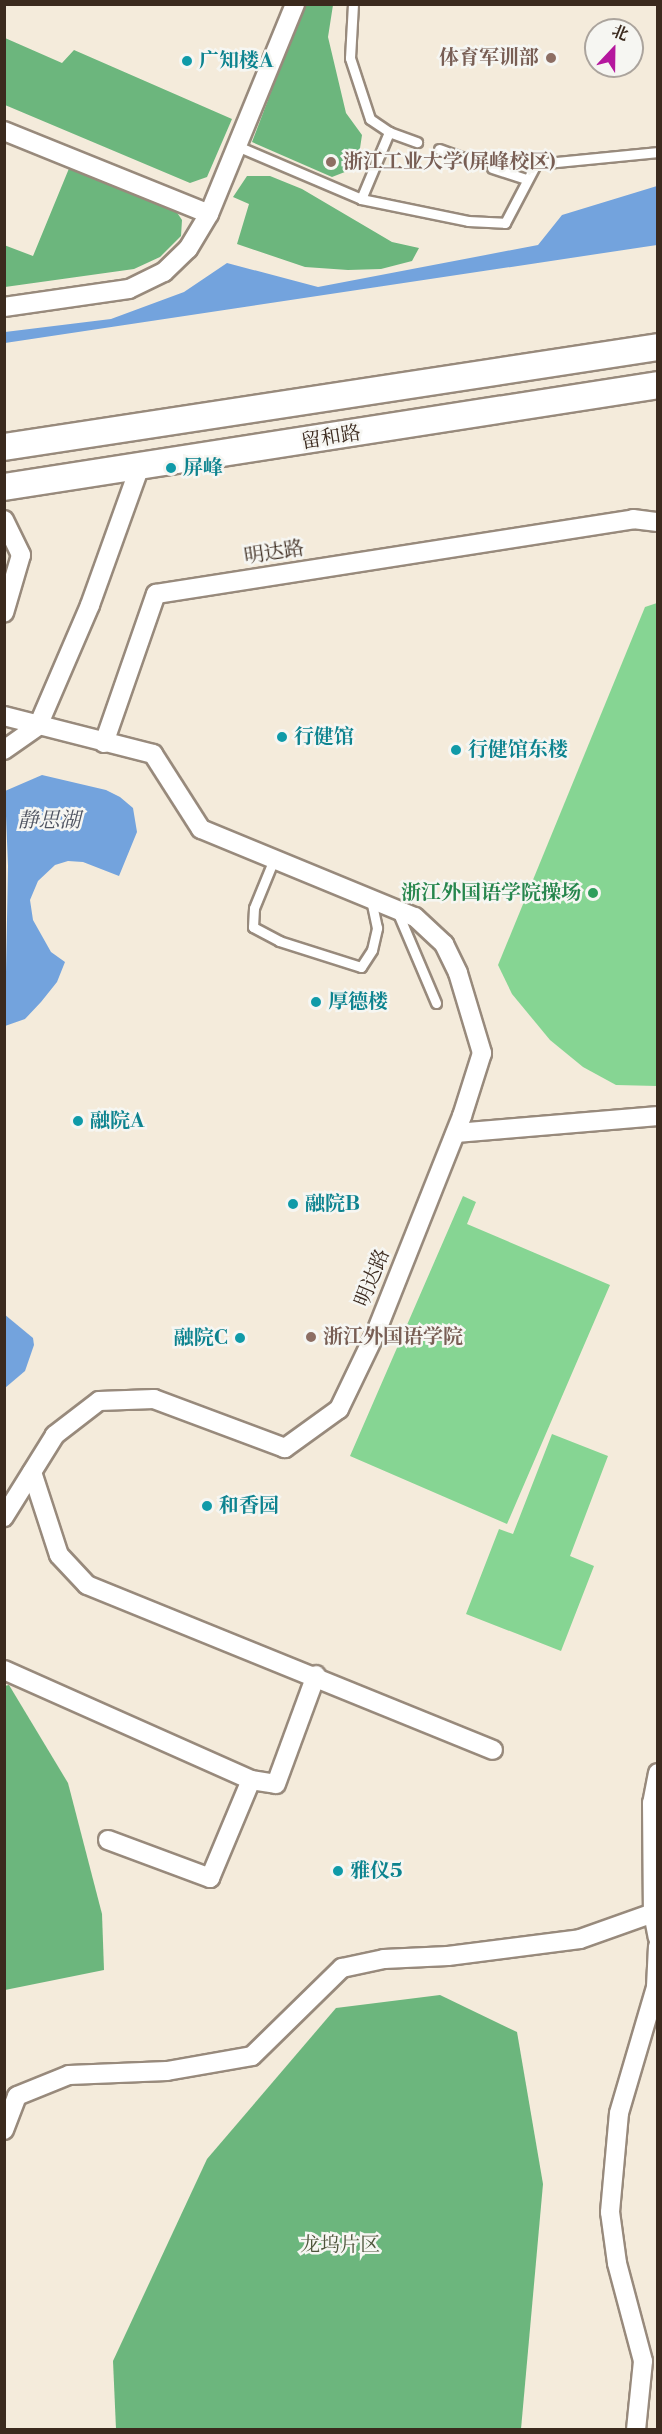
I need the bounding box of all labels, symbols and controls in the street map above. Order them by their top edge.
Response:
north arrow [584,18,644,78]
text: 北 [609,21,631,45]
place label: 体育军训部 [439,46,539,70]
place label: 广知楼A [199,49,273,73]
marker: 体育军训部 [544,51,558,65]
marker: 广知楼A [180,54,194,68]
place label: 浙江工业大学(屏峰校区) [343,150,555,174]
marker: 浙江工业大学(屏峰校区) [324,155,338,169]
street label: 留和路 [299,421,363,455]
place label: 屏峰 [183,456,223,480]
marker: 屏峰 [164,461,178,475]
street label: 明达路 [242,536,306,570]
place label: 行健馆 [294,725,354,749]
marker: 行健馆 [275,730,289,744]
place label: 行健馆东楼 [468,738,568,762]
marker: 行健馆东楼 [449,743,463,757]
water label: 静思湖 [18,808,80,834]
place label: 浙江外国语学院操场 [401,881,581,905]
marker: 浙江外国语学院操场 [586,886,600,900]
place label: 厚德楼 [328,990,388,1014]
marker: 厚德楼 [309,995,323,1009]
place label: 融院A [90,1109,144,1133]
marker: 融院A [71,1114,85,1128]
place label: 融院B [305,1192,360,1216]
marker: 融院B [286,1197,300,1211]
street label: 明达路 [351,1246,395,1310]
place label: 浙江外国语学院 [323,1325,463,1349]
place label: 融院C [174,1326,228,1350]
marker: 浙江外国语学院 [304,1330,318,1344]
marker: 融院C [233,1331,247,1345]
place label: 和香园 [219,1494,279,1518]
marker: 和香园 [200,1499,214,1513]
place label: 雅仪5 [350,1859,402,1883]
marker: 雅仪5 [331,1864,345,1878]
park label: 龙坞片区 [300,2233,380,2257]

